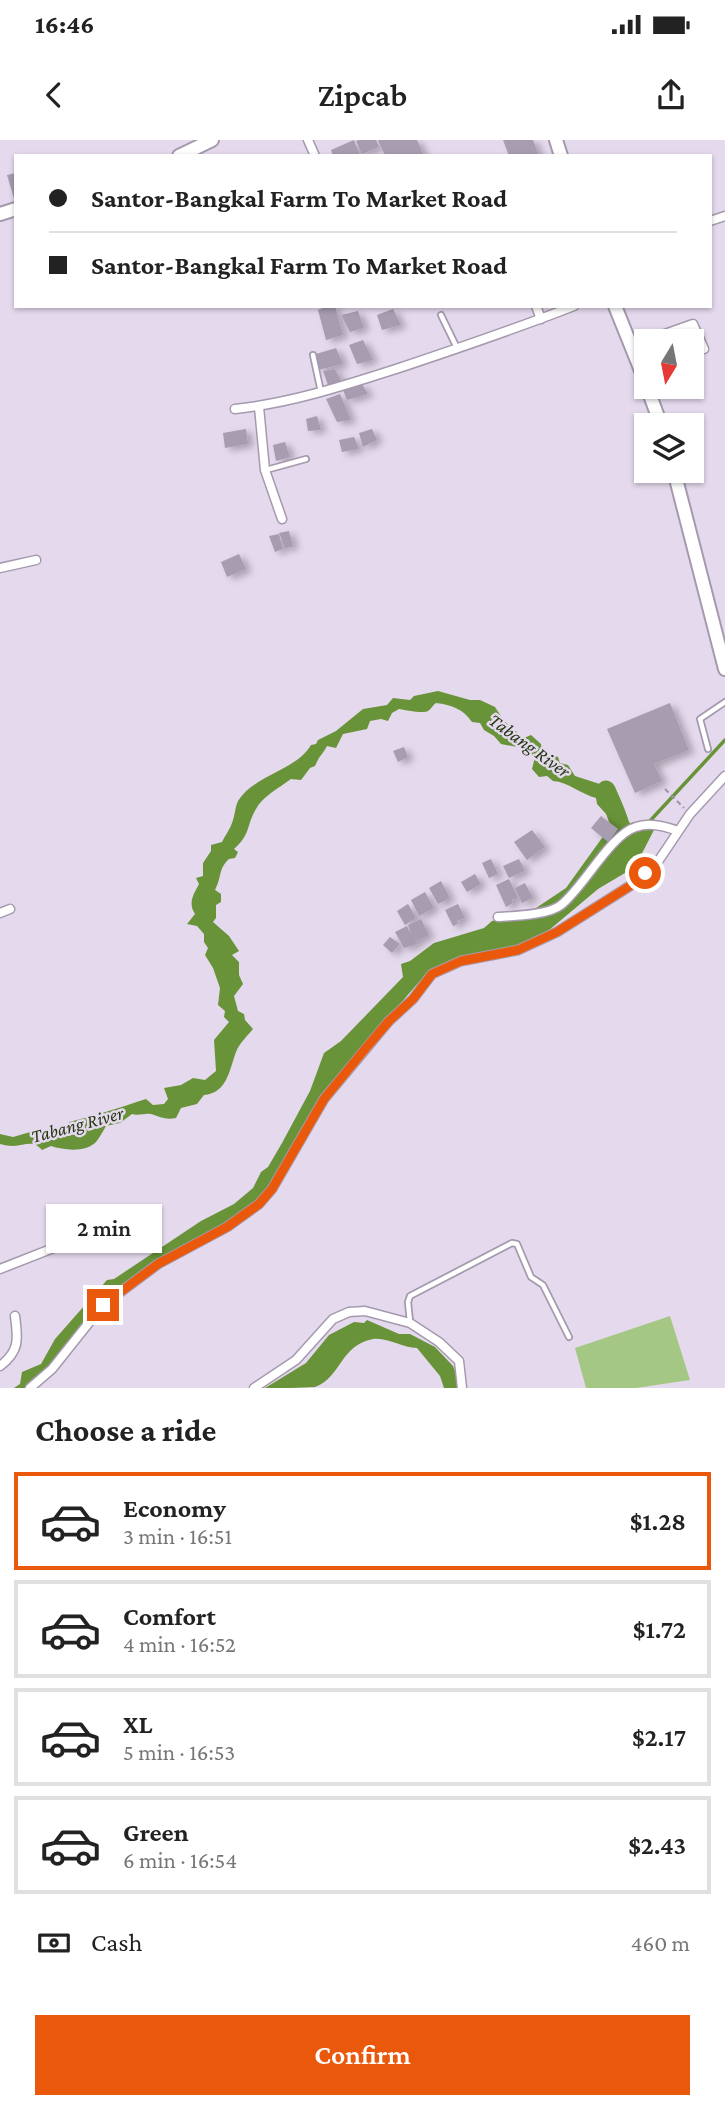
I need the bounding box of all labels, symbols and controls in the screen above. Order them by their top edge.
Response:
text: 16:46 [35,10,94,39]
icon: back [35,76,73,114]
icon: share [652,76,690,114]
text: Zipcab [318,77,407,113]
text: Santor-Bangkal Farm To Market Road [91,184,507,213]
text: Santor-Bangkal Farm To Market Road [91,251,507,280]
north arrow [634,329,704,399]
map controls [634,329,704,483]
button: layers [634,413,704,483]
water label: Tabang River [485,709,575,783]
route start [629,857,661,889]
water label: Tabang River [29,1102,127,1147]
callout: 2 min [45,1204,161,1252]
text: 2 min [77,1215,131,1241]
route end [87,1289,119,1321]
text: Choose a ride [35,1412,216,1448]
icon: car [39,1490,102,1553]
text: Economy [123,1494,226,1523]
text: $1.28 [630,1507,686,1536]
text: 3 min · 16:51 [123,1523,232,1549]
icon: car [39,1598,102,1661]
text: Comfort [123,1602,216,1631]
text: $1.72 [633,1615,686,1644]
text: 4 min · 16:52 [123,1631,236,1657]
icon: car [39,1706,102,1769]
text: XL [123,1710,152,1739]
text: $2.17 [632,1723,686,1752]
text: 5 min · 16:53 [123,1739,235,1765]
icon: car [39,1814,102,1877]
text: Green [123,1818,189,1847]
text: $2.43 [628,1831,686,1860]
text: 6 min · 16:54 [123,1847,237,1873]
icon: cash [35,1924,73,1962]
text: Cash [91,1928,142,1957]
text: 460 m [631,1930,690,1956]
button: Confirm [35,2015,690,2095]

